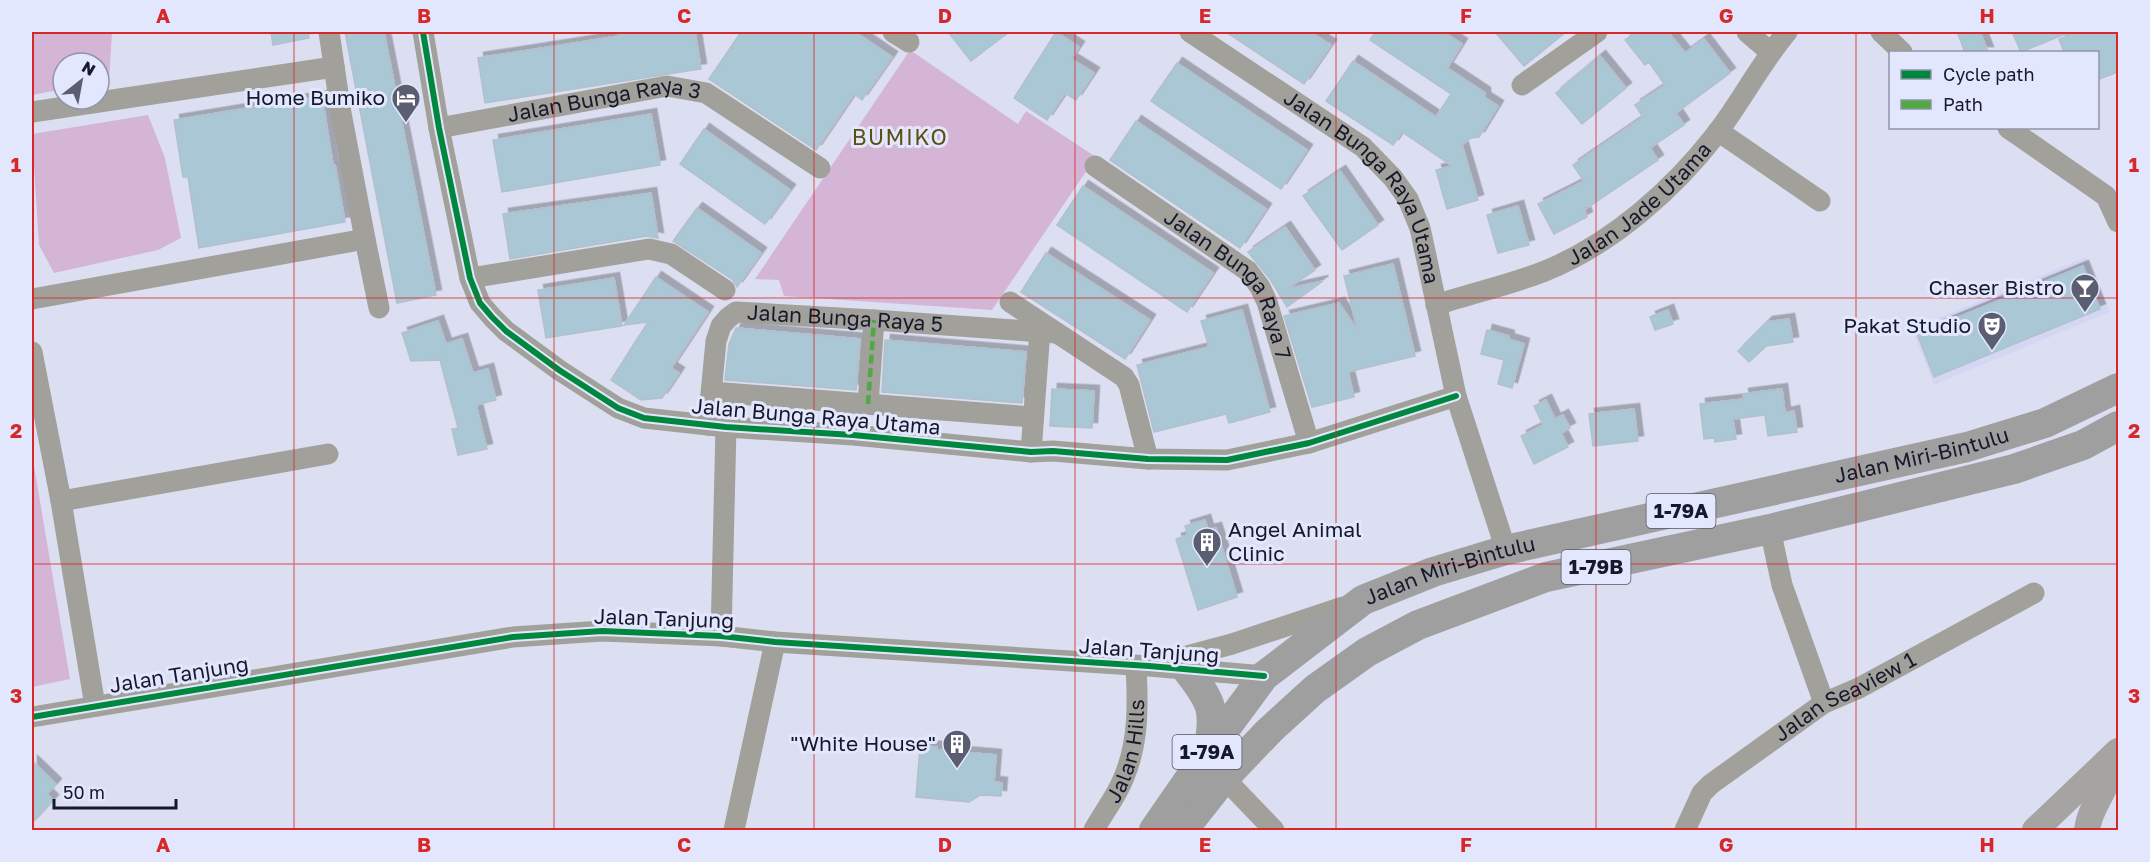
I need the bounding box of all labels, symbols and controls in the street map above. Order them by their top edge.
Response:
text: A [156,3,170,27]
text: B [417,3,431,27]
text: C [677,3,691,27]
text: D [938,3,952,27]
text: E [1199,3,1211,27]
text: F [1460,3,1472,27]
text: G [1719,3,1733,27]
text: H [1979,3,1995,27]
north arrow [51,51,111,111]
legend [1889,51,2099,129]
text: N [78,56,99,80]
text: Cycle path [1943,63,2035,85]
street label: Jalan Bunga Raya 3 [505,71,703,127]
hotel icon: Home Bumiko [390,82,422,124]
place label: Home Bumiko [245,84,385,110]
street label: Jalan Bunga Raya Utama [1279,84,1446,286]
text: Path [1943,93,1983,115]
district label: BUMIKO [852,123,948,150]
street label: Jalan Jade Utama [1563,136,1716,271]
text: 1 [11,152,21,176]
text: 1 [2129,152,2139,176]
street label: Jalan Bunga Raya 7 [1160,203,1297,362]
bar icon: Chaser Bistro [2069,272,2101,314]
place label: Chaser Bistro [1928,274,2064,300]
street label: Jalan Bunga Raya 5 [746,299,944,337]
theatre icon: Pakat Studio [1976,310,2008,352]
place label: Pakat Studio [1843,312,1971,338]
street label: Jalan Bunga Raya Utama [691,392,942,440]
text: 2 [10,418,22,442]
text: 2 [2128,418,2140,442]
street label: Jalan Miri-Bintulu [1832,421,2012,488]
road number: 1-79A [1646,494,1716,528]
place label: Angel Animal Clinic [1228,516,1362,566]
building icon: Angel Animal Clinic [1191,526,1223,568]
street label: Jalan Miri-Bintulu [1360,530,1538,610]
road number: 1-79B [1562,550,1630,584]
street label: Jalan Tanjung [593,603,735,633]
street label: Jalan Tanjung [1078,632,1220,668]
street label: Jalan Seaview 1 [1769,646,1920,747]
street label: Jalan Tanjung [108,650,250,698]
text: 3 [10,683,22,707]
text: 3 [2128,683,2140,707]
street label: Jalan Hills [1100,699,1149,807]
building icon: "White House" [941,728,973,770]
place label: "White House" [790,730,936,756]
road number: 1-79A [1172,735,1242,769]
scale bar [54,772,176,810]
text: 50 m [63,781,105,803]
text: A [156,832,170,856]
text: B [417,832,431,856]
text: C [677,832,691,856]
text: D [938,832,952,856]
text: E [1199,832,1211,856]
text: F [1460,832,1472,856]
text: G [1719,832,1733,856]
text: H [1979,832,1995,856]

